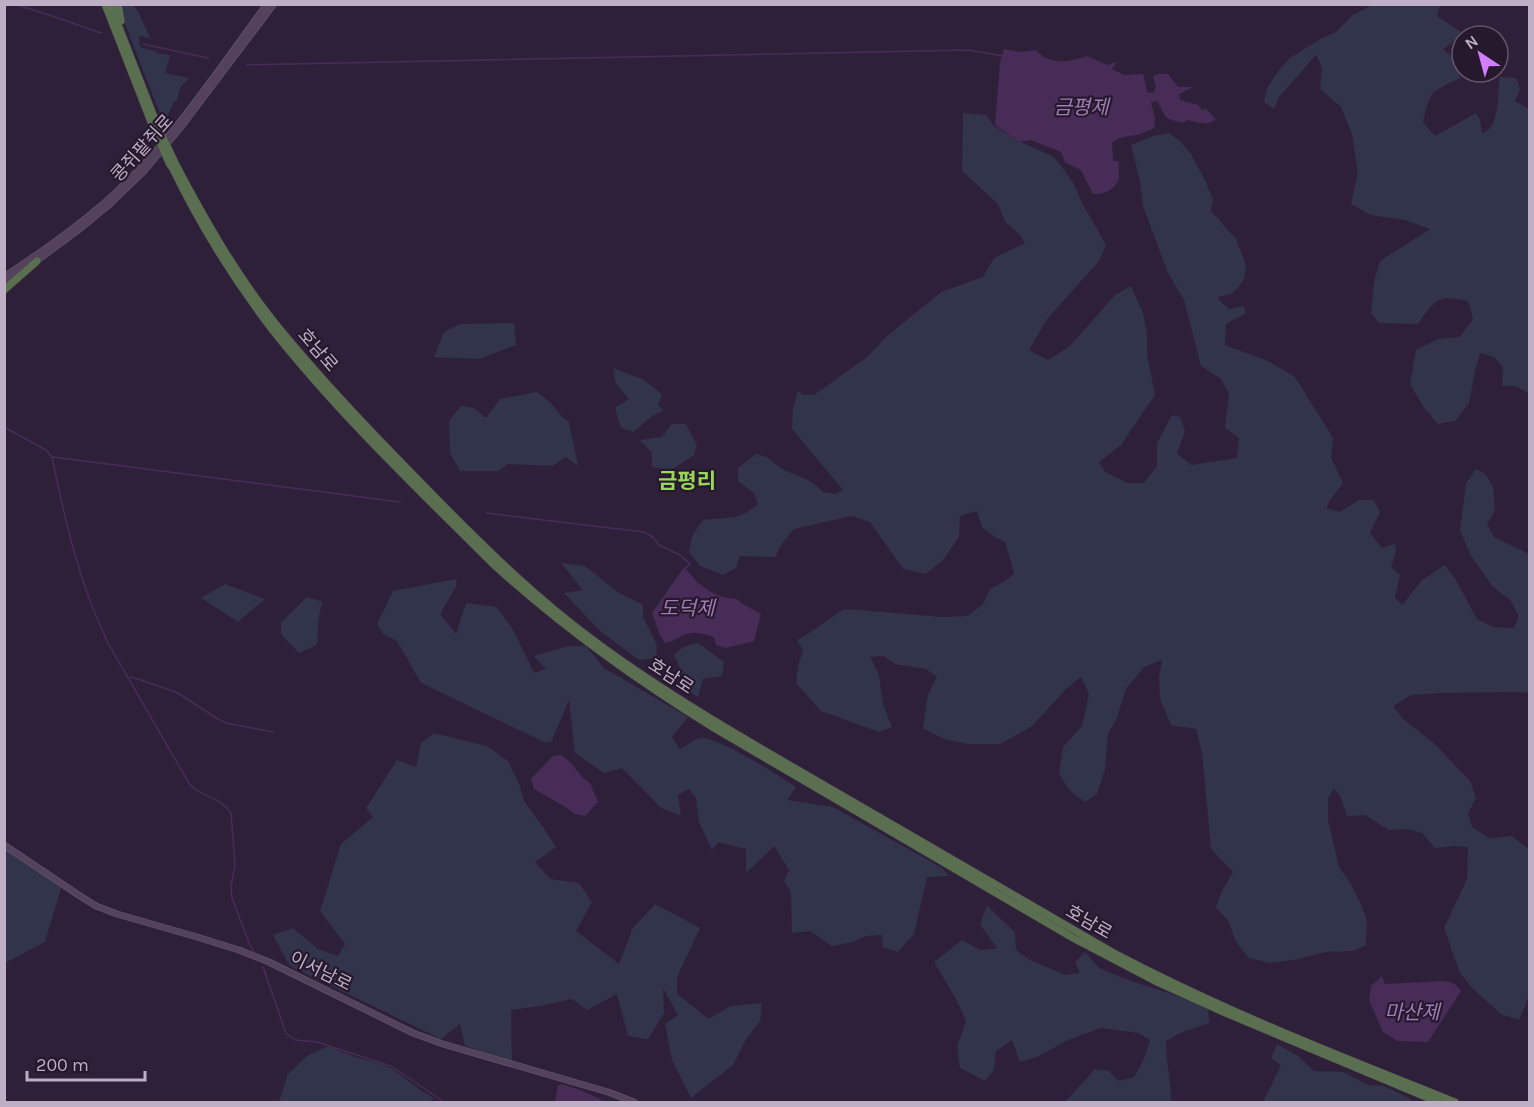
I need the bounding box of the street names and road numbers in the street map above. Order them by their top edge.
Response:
street label: 콩쥐팥쥐로 [106,110,178,186]
street label: 호남로 [293,324,343,376]
street label: 호남로 [644,653,698,699]
street label: 호남로 [1062,900,1116,944]
street label: 이서남로 [286,947,356,995]

